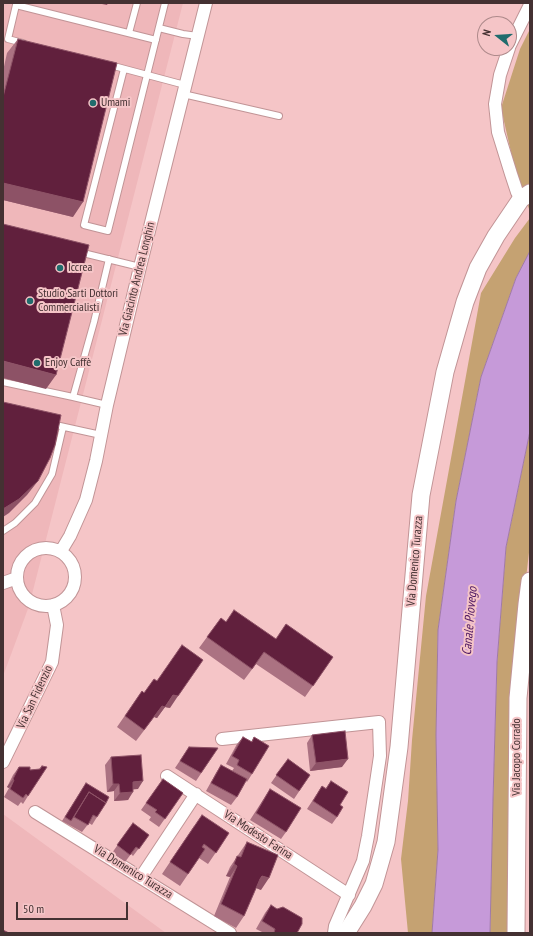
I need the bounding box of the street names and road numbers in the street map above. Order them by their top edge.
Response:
street label: Via Giacinto Andrea Longhin [116,221,158,337]
street label: Via Domenico Turazza [404,515,426,607]
street label: Via San Fidenzio [14,663,56,731]
street label: Via Jacopo Corrado [510,718,524,796]
street label: Via Modesto Farina [221,807,295,863]
street label: Via Domenico Turazza [91,842,175,902]

